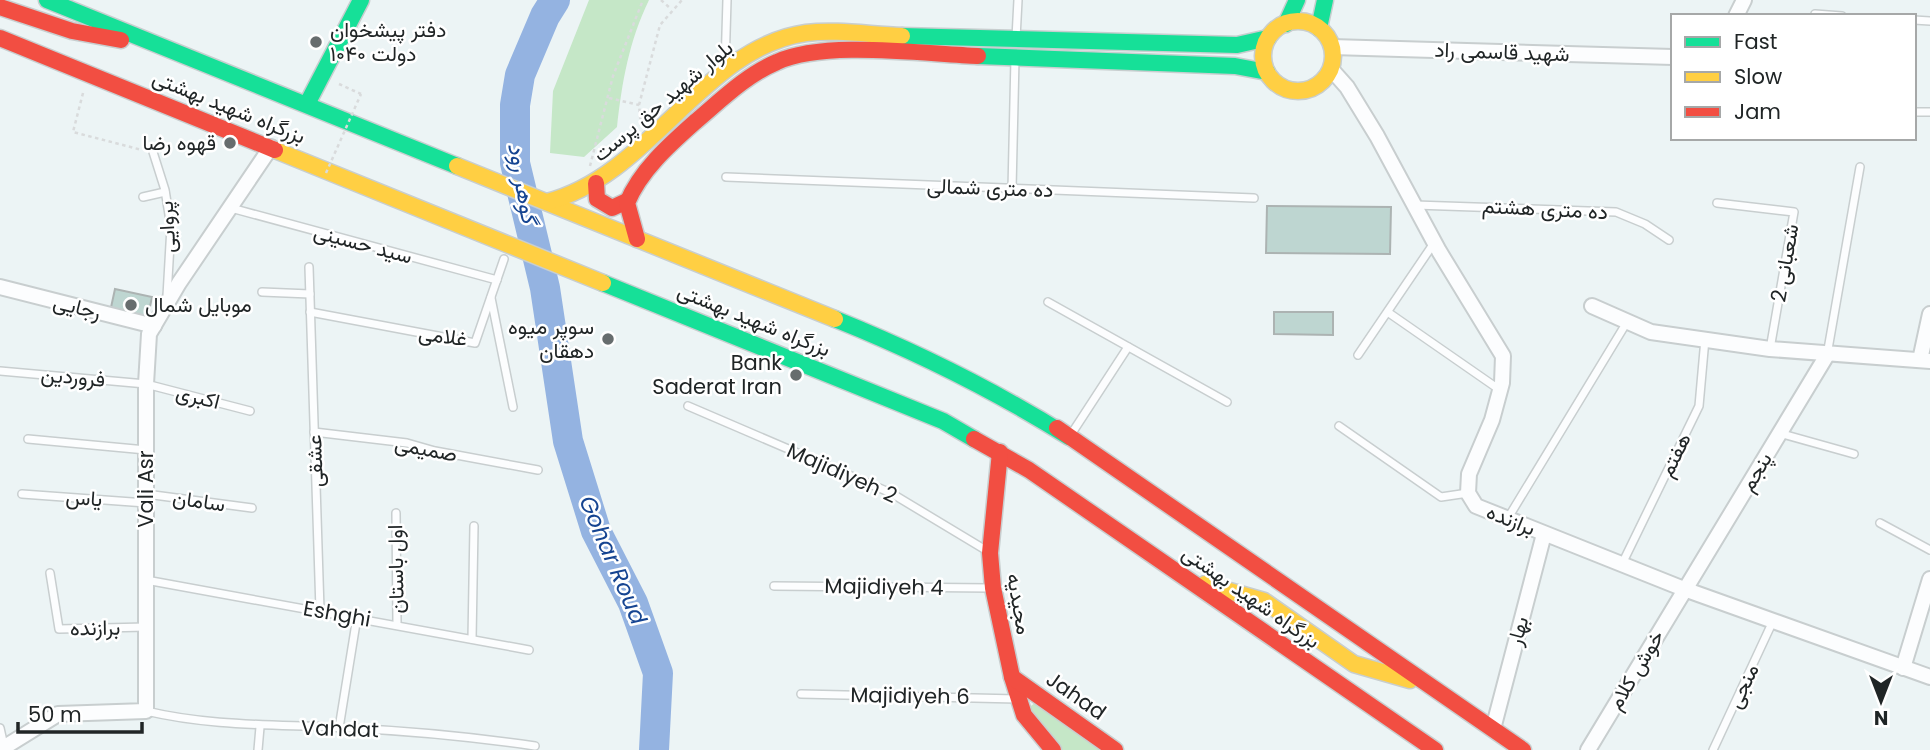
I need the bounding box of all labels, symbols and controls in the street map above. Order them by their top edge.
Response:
legend [1671,14,1916,140]
place label: دفتر پیشخوان دولت ۱۰۴۰ [330,15,446,68]
text: Fast [1734,27,1777,56]
street label: بلوار شهید حق پرست [586,33,739,168]
marker: دفتر پیشخوان دولت ۱۰۴۰ [308,34,324,50]
street label: شهید قاسمی راد [1434,35,1570,68]
text: Slow [1734,62,1782,91]
street label: بزرگراه شهید بهشتی [148,63,310,150]
text: Jam [1734,97,1781,126]
place label: قهوه رضا [143,128,216,157]
marker: قهوه رضا [222,135,238,151]
water label: گوهر رود [500,140,547,230]
street label: ده متری شمالی [926,171,1054,204]
street label: ده متری هشتم [1481,191,1609,226]
street label: پروایی [151,200,182,254]
street label: سید حسینی [311,216,416,271]
street label: شعبانی 2 [1763,222,1806,304]
street label: بزرگراه شهید بهشتی [673,276,835,363]
street label: رجایی [50,287,104,326]
place label: موبایل شمال [145,290,252,319]
marker: موبایل شمال [123,297,139,313]
place label: سوپر میوه دهقان [508,312,594,365]
street label: غلامی [417,318,469,353]
marker: سوپر میوه دهقان [600,331,616,347]
place label: Bank Saderat Iran [652,348,782,401]
street label: فروردین [40,359,107,394]
marker: Bank Saderat Iran [788,367,804,383]
street label: اکبری [173,377,223,416]
street label: صمیمی [392,428,460,469]
street label: هفتم [1651,428,1698,482]
street label: عشقی [299,434,330,488]
street label: Majidiyeh 2 [782,435,902,510]
street label: پنجم [1733,447,1779,497]
street label: Vali Asr [131,450,160,528]
street label: یاس [65,482,103,513]
street label: سامان [171,482,227,519]
water label: Gohar Roud [571,491,655,630]
street label: برازنده [1482,497,1540,542]
street label: اول باستان [380,524,411,614]
street label: بزرگراه شهید بهشتی [1176,538,1326,655]
street label: Majidiyeh 4 [824,571,944,602]
street label: مجیدیه [1000,571,1039,637]
street label: Eshghi [301,593,373,634]
street label: برازنده [70,613,120,642]
street label: بهار [1499,613,1535,650]
street label: خوش کلام [1600,624,1671,715]
street label: منجی [1720,659,1765,713]
street label: Jahad [1040,664,1112,727]
north arrow [1846,666,1916,736]
street label: Majidiyeh 6 [850,680,970,711]
scale bar [18,690,142,734]
text: 50 m [28,700,82,729]
text: N [1874,704,1888,731]
street label: Vahdat [301,713,379,744]

